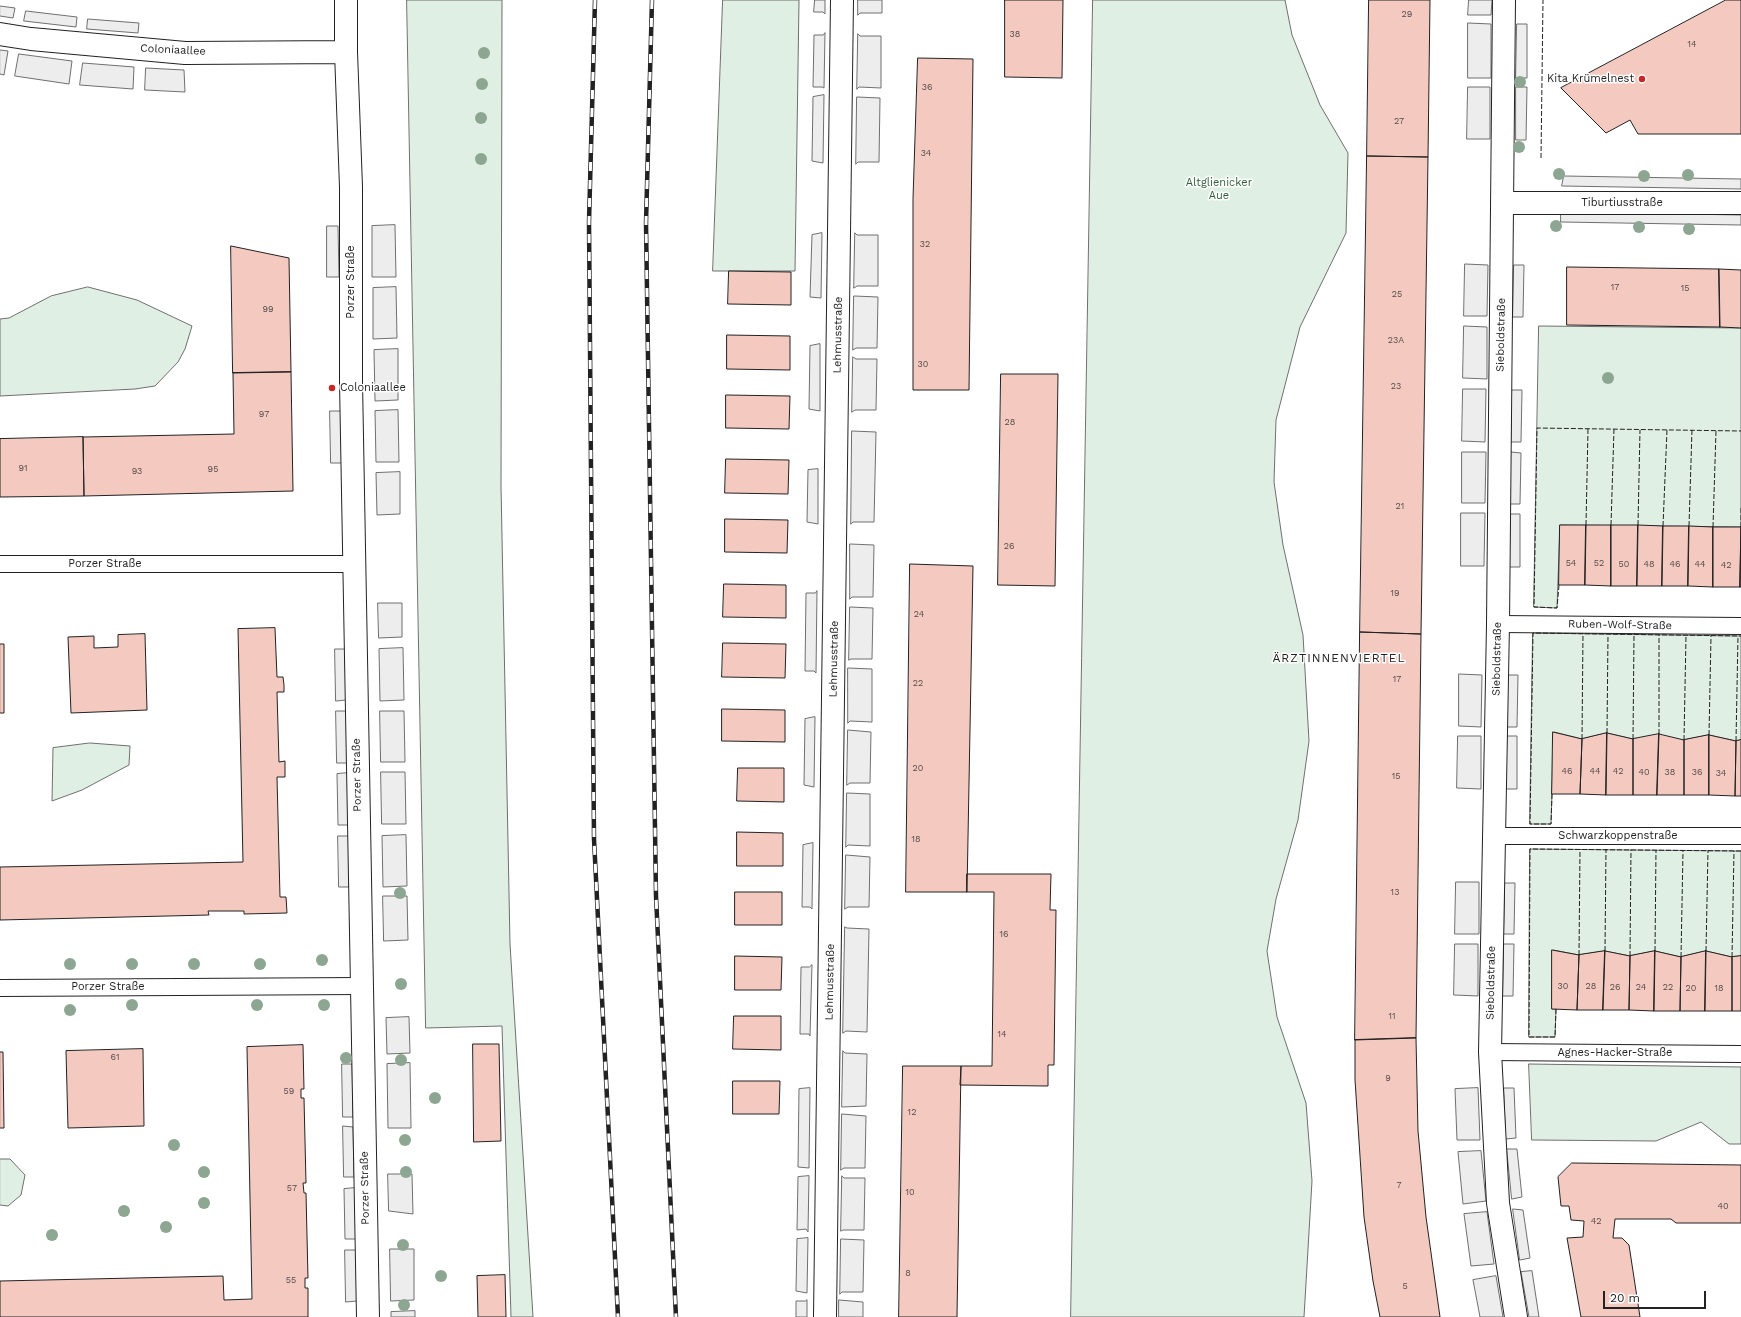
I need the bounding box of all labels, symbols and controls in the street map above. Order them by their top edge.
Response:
house number: 29 [1402,9,1412,19]
house number: 38 [1010,29,1020,39]
house number: 14 [1687,39,1697,49]
street label: Coloniaallee [140,42,206,58]
place label: Kita Krümelnest [1547,72,1634,86]
marker: Kita Krümelnest [1637,74,1647,84]
house number: 36 [922,82,932,92]
house number: 27 [1394,116,1404,126]
house number: 34 [921,148,931,158]
park label: Altglienicker Aue [1186,176,1252,202]
street label: Tiburtiusstraße [1581,196,1663,210]
house number: 32 [920,239,930,249]
street label: Porzer Straße [344,245,358,319]
house number: 17 [1611,282,1619,292]
house number: 15 [1681,283,1689,293]
house number: 25 [1392,289,1402,299]
street label: Lehmusstraße [831,297,845,373]
street label: Sieboldstraße [1494,298,1508,372]
house number: 99 [262,304,274,314]
house number: 23A [1388,335,1404,345]
house number: 30 [918,359,928,369]
place label: Coloniaallee [340,381,406,395]
house number: 23 [1391,381,1401,391]
marker: Coloniaallee [327,383,337,393]
house number: 97 [259,409,269,419]
house number: 28 [1005,417,1015,427]
house number: 91 [18,463,28,473]
house number: 95 [208,464,218,474]
house number: 93 [132,466,142,476]
house number: 21 [1396,501,1404,511]
house number: 26 [1004,541,1014,551]
street label: Porzer Straße [68,557,142,571]
house number: 54 [1566,558,1576,568]
house number: 52 [1594,558,1604,568]
house number: 50 [1619,559,1629,569]
house number: 48 [1643,559,1655,569]
house number: 46 [1670,559,1680,569]
house number: 44 [1695,559,1705,569]
house number: 42 [1721,560,1731,570]
house number: 19 [1390,588,1400,598]
house number: 24 [914,609,924,619]
street label: Ruben-Wolf-Straße [1568,617,1672,633]
street label: Lehmusstraße [827,621,841,697]
street label: Sieboldstraße [1490,622,1504,696]
district label: ÄRZTINNENVIERTEL [1272,651,1406,665]
house number: 17 [1393,674,1401,684]
house number: 22 [913,678,923,688]
street label: Porzer Straße [350,738,364,812]
house number: 20 [913,763,923,773]
house number: 46 [1562,766,1572,776]
house number: 44 [1590,766,1600,776]
house number: 42 [1613,766,1623,776]
house number: 40 [1638,767,1650,777]
house number: 38 [1665,767,1675,777]
house number: 36 [1692,767,1702,777]
house number: 34 [1716,768,1726,778]
house number: 15 [1392,771,1400,781]
street label: Schwarzkoppenstraße [1558,829,1678,843]
house number: 18 [911,834,921,844]
house number: 13 [1391,887,1399,897]
house number: 16 [1000,929,1008,939]
street label: Lehmusstraße [823,944,837,1020]
street label: Sieboldstraße [1484,946,1498,1020]
street label: Porzer Straße [71,980,145,994]
house number: 30 [1558,981,1568,991]
house number: 28 [1586,981,1596,991]
house number: 26 [1610,982,1620,992]
house number: 24 [1636,982,1646,992]
house number: 22 [1663,982,1673,992]
house number: 20 [1686,983,1696,993]
house number: 18 [1714,983,1724,993]
house number: 11 [1388,1011,1396,1021]
house number: 14 [997,1029,1007,1039]
street label: Agnes-Hacker-Straße [1558,1046,1672,1060]
house number: 61 [111,1052,119,1062]
house number: 9 [1385,1073,1391,1083]
house number: 59 [284,1086,294,1096]
house number: 12 [908,1107,916,1117]
street label: Porzer Straße [358,1151,372,1225]
house number: 7 [1396,1180,1402,1190]
house number: 57 [287,1183,297,1193]
house number: 10 [905,1187,915,1197]
house number: 40 [1717,1201,1729,1211]
house number: 42 [1591,1216,1601,1226]
house number: 8 [905,1268,911,1278]
house number: 55 [286,1275,296,1285]
house number: 5 [1402,1281,1408,1291]
scale bar [1605,1283,1708,1309]
text: 20 m [1610,1291,1640,1305]

